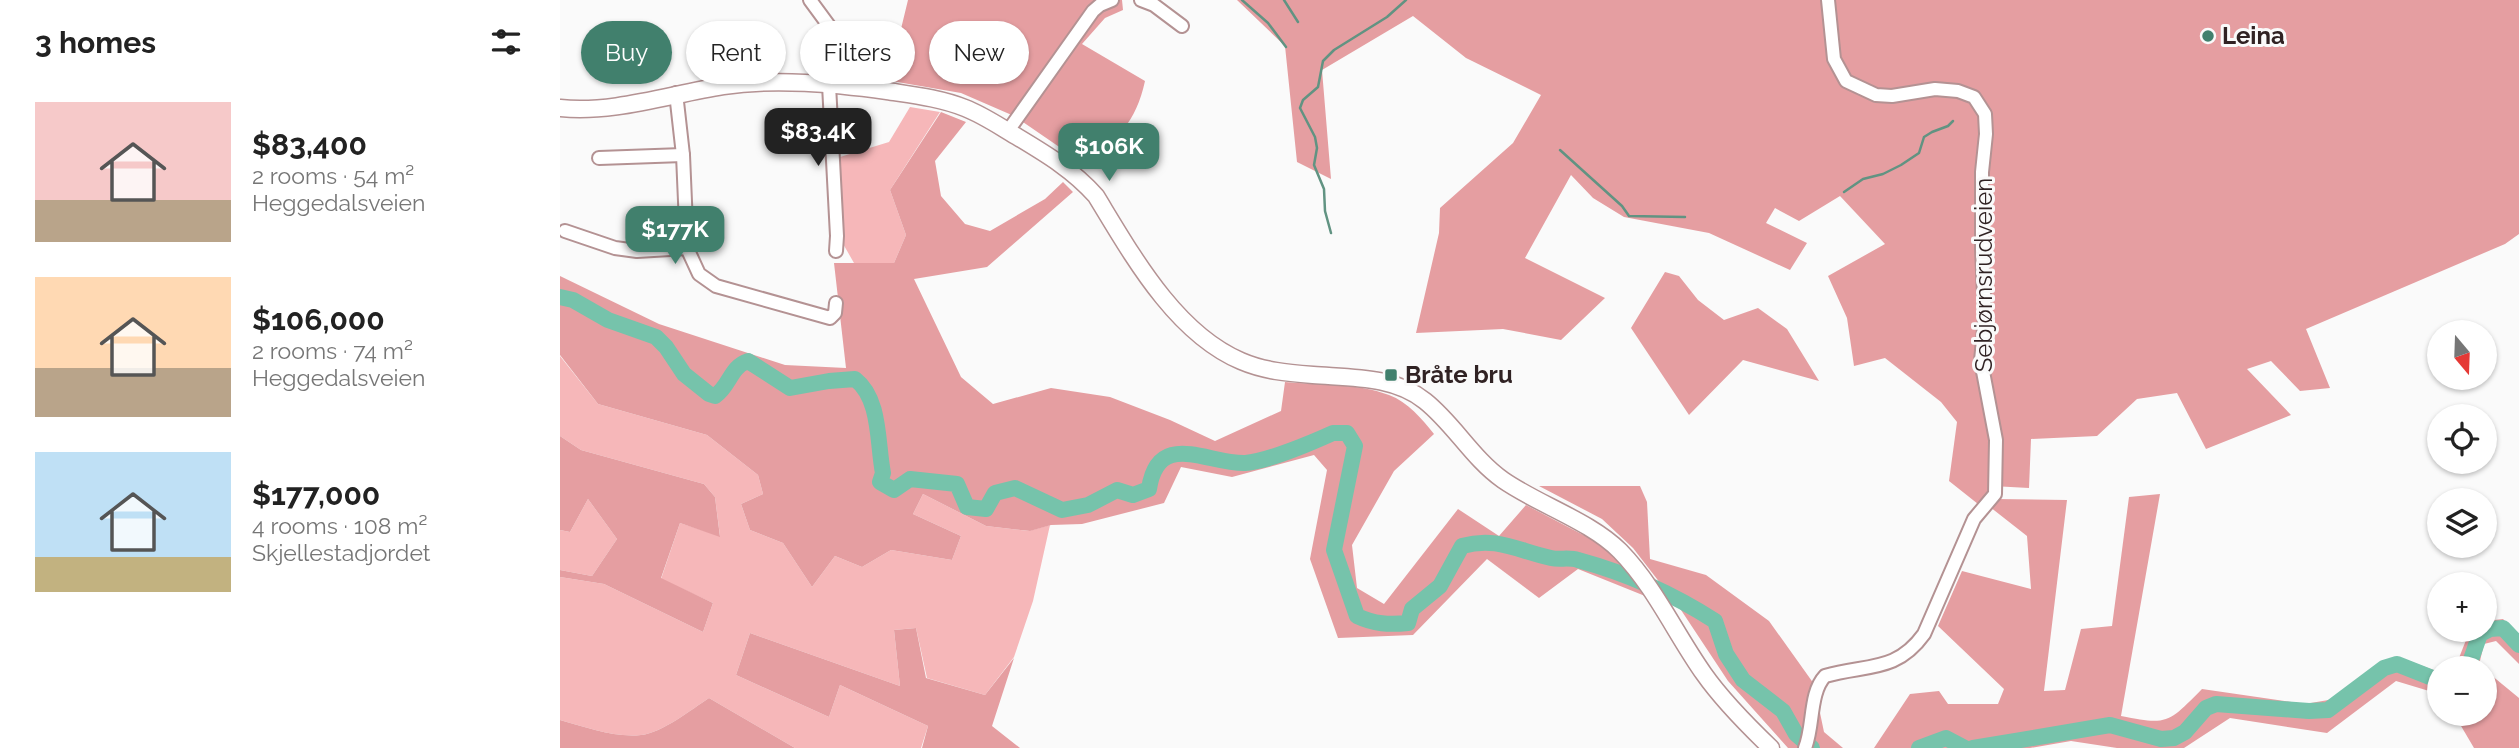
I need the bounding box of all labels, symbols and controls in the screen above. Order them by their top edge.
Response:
chip: Buy [581,21,672,84]
chip: Rent [686,21,786,84]
chip: Filters [800,21,915,84]
chip: New [929,21,1029,84]
place label: Leina [2222,21,2285,50]
icon: filters [487,23,525,61]
text: 3 homes [35,25,156,60]
marker: Leina [2200,28,2216,44]
pin: $83.4K [761,108,875,168]
text: $83.4K [780,117,856,144]
pin: $106K [1060,124,1158,183]
text: $83,400 [252,127,367,162]
icon: home [91,130,175,214]
text: $106K [1074,132,1144,159]
text: 2 rooms · 54 m² [252,162,414,189]
street label: Sebjørnsrudveien [1969,178,1998,372]
text: Heggedalsveien [252,189,425,216]
pin: $177K [626,206,724,266]
text: $177K [641,215,709,242]
text: $106,000 [252,302,385,337]
icon: home [91,305,175,389]
north arrow [2427,320,2497,390]
map controls [2427,320,2497,726]
text: 2 rooms · 74 m² [252,337,413,364]
place label: Bråte bru [1405,360,1513,389]
text: Heggedalsveien [252,364,425,391]
marker: Bråte bru [1383,367,1399,383]
button: locate [2427,404,2497,474]
text: $177,000 [252,477,380,512]
icon: home [91,480,175,564]
button: layers [2427,488,2497,558]
text: 4 rooms · 108 m² [252,512,427,539]
text: Skjellestadjordet [252,539,431,566]
button: + [2427,572,2497,642]
button: − [2427,656,2497,726]

